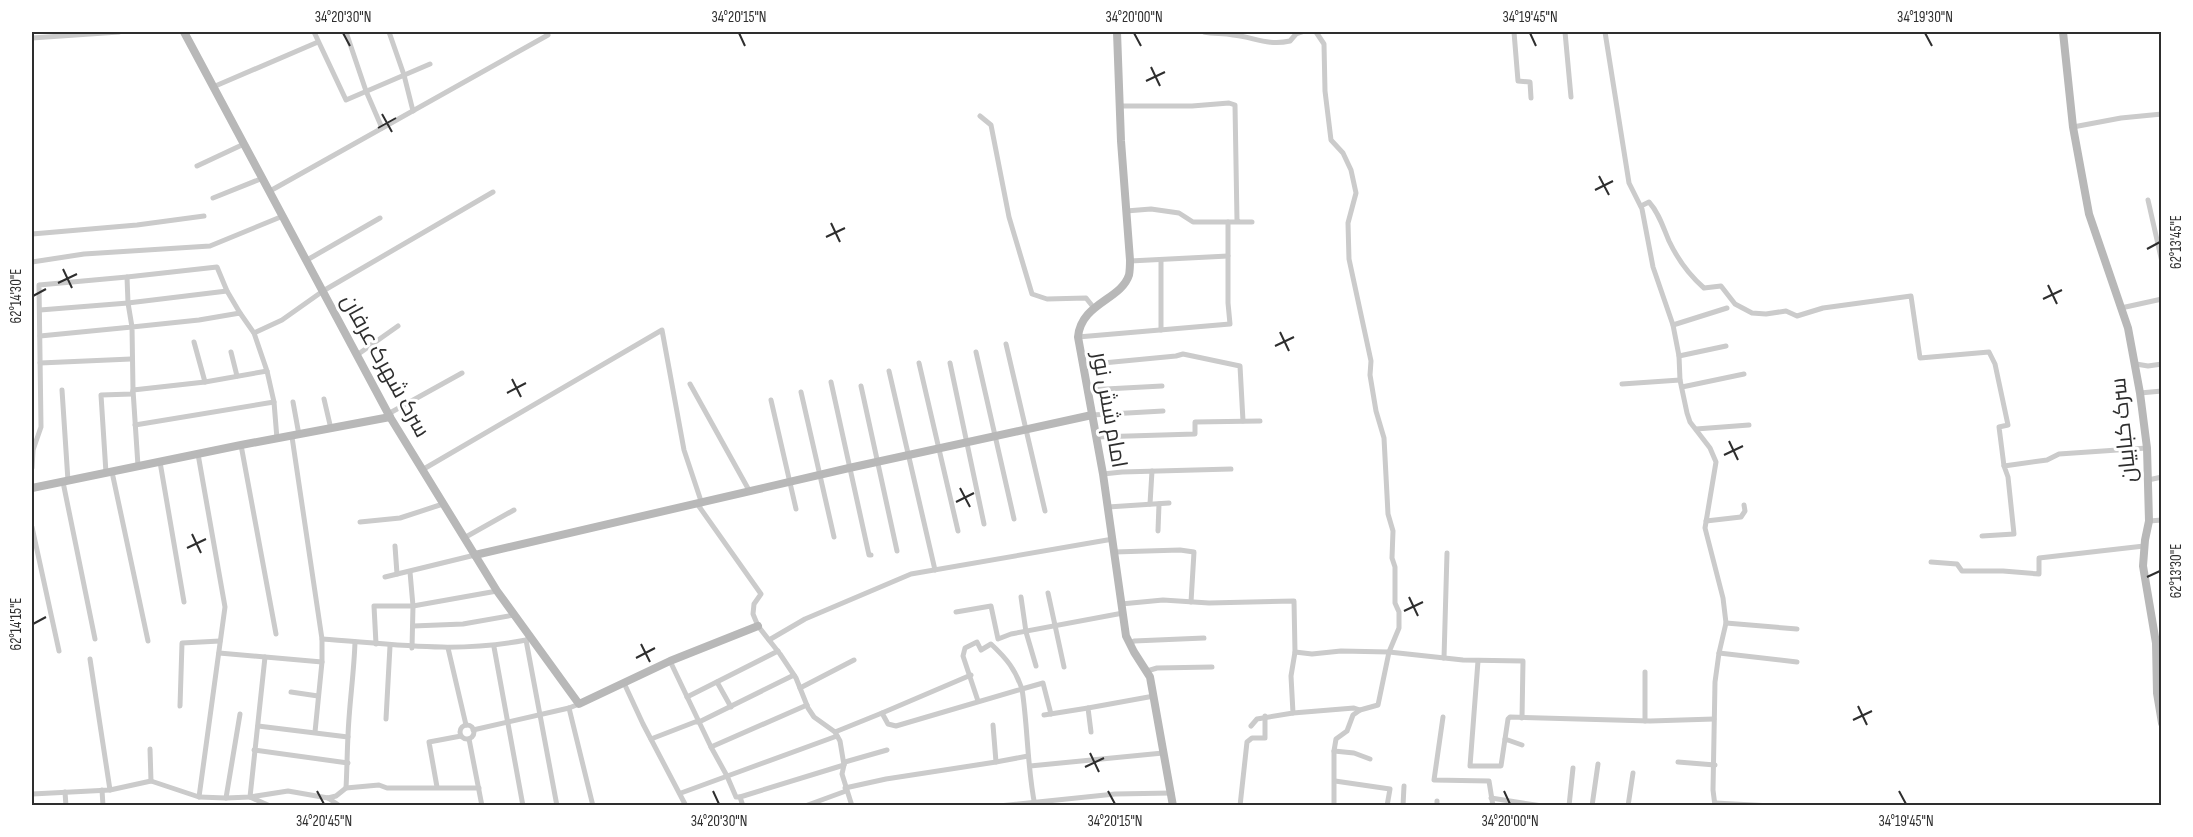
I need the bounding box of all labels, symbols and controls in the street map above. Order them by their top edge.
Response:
text: 34°20'30"N [315,8,371,27]
text: 34°20'15"N [711,8,767,27]
text: 34°20'00"N [1105,8,1163,27]
text: 34°19'45"N [1502,8,1558,27]
text: 34°19'30"N [1897,8,1953,27]
text: 62°13'45"E [2167,215,2186,269]
text: 62°14'30"E [7,269,26,323]
street label: سرک شهرک عرفان [335,290,435,442]
street label: امام شش نور [1084,348,1132,470]
street label: سرک کبابیان [2105,376,2143,484]
text: 62°13'30"E [2167,544,2186,598]
text: 62°14'15"E [7,597,26,651]
text: 34°20'45"N [296,812,352,831]
text: 34°20'30"N [691,812,747,831]
text: 34°20'15"N [1087,812,1143,831]
text: 34°20'00"N [1481,812,1539,831]
text: 34°19'45"N [1878,812,1934,831]

